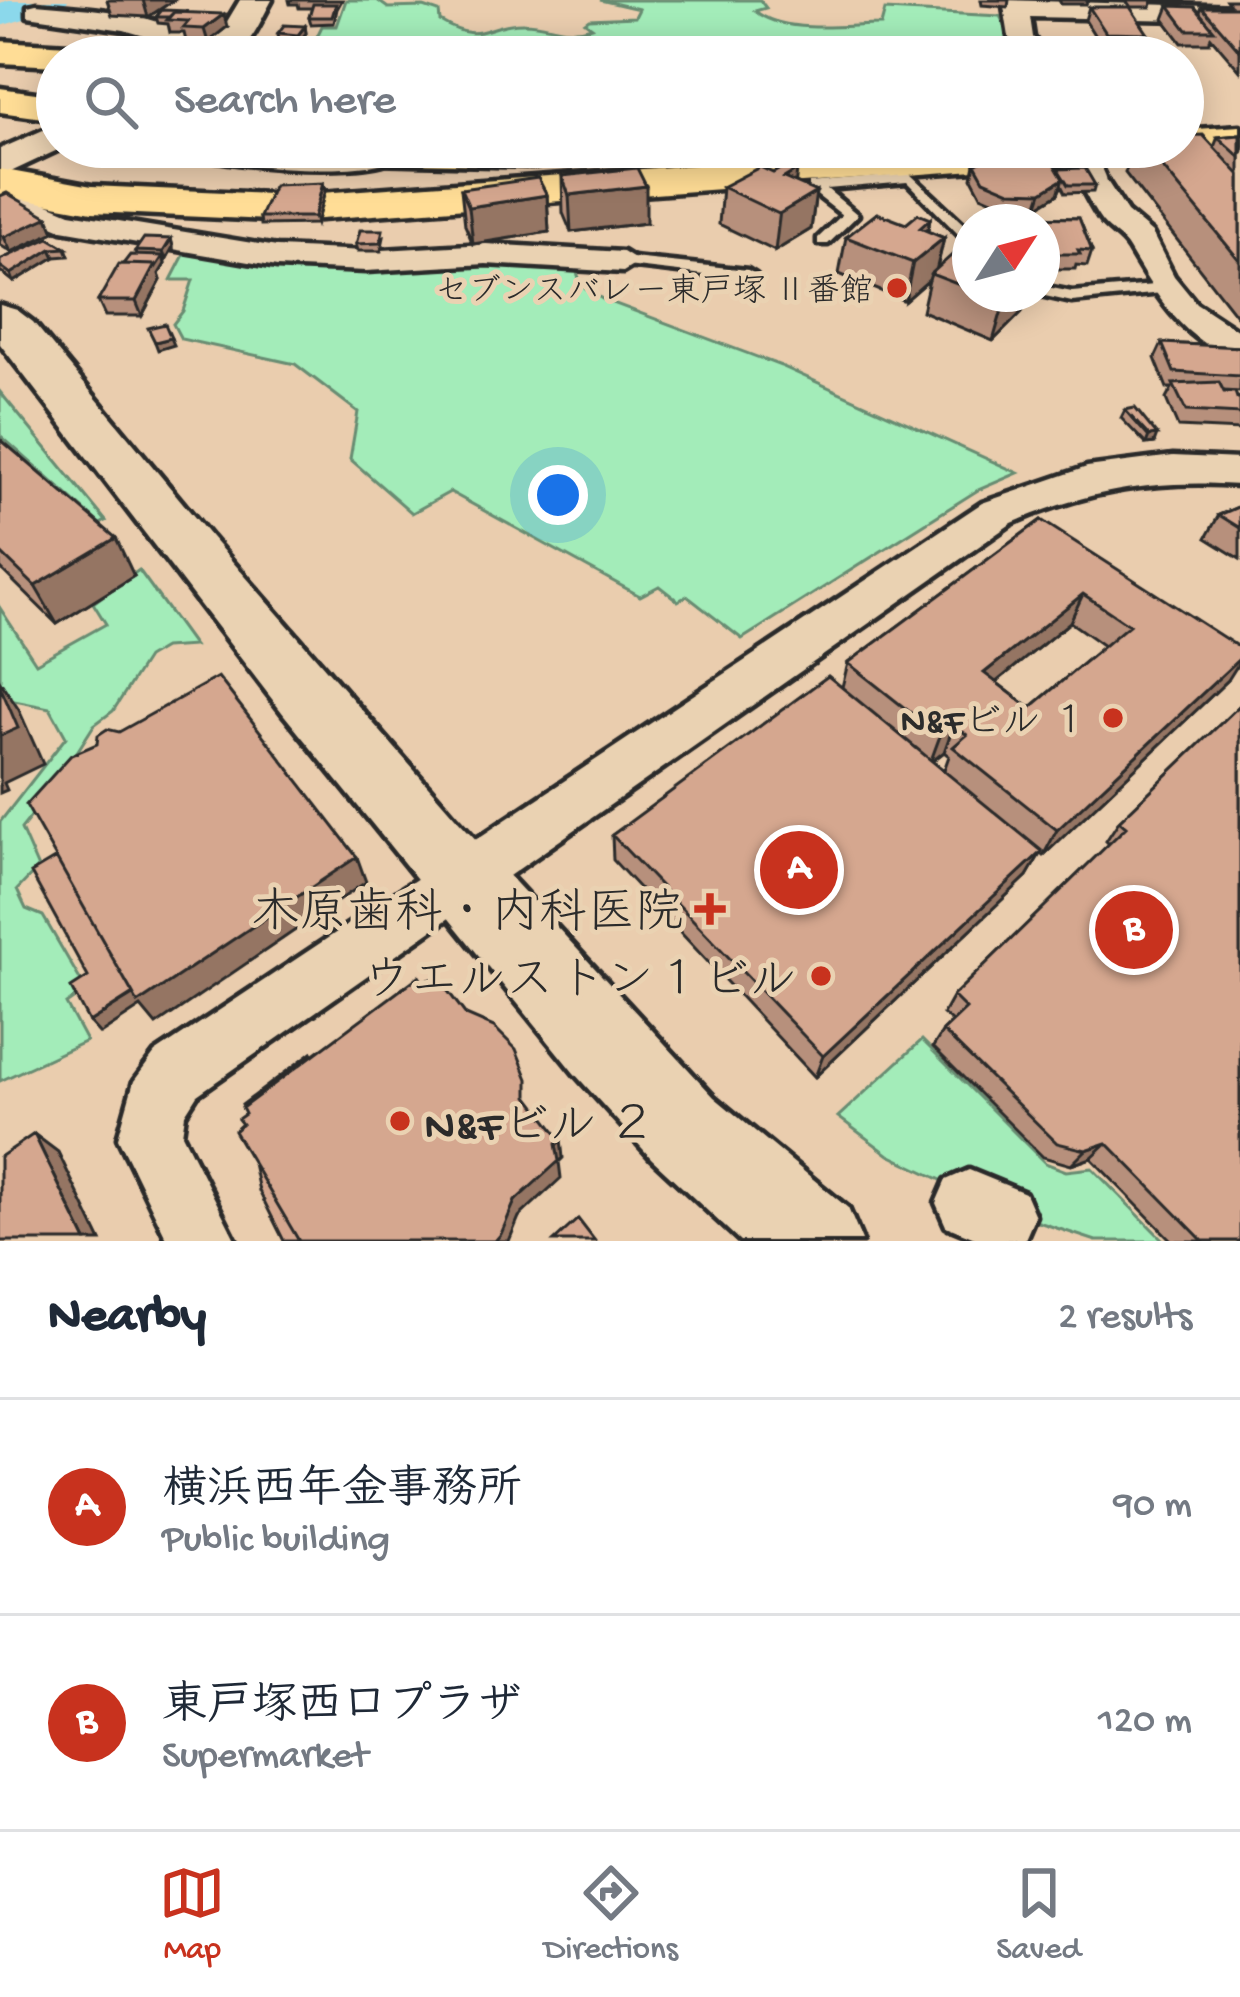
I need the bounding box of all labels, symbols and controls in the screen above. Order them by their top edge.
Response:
search box [36,36,1204,168]
icon: search [78,69,144,135]
text: Search here [174,76,396,129]
north arrow [952,204,1060,312]
place label: セブンスバレー東戸塚 Ⅱ番館 [435,273,873,313]
marker: セブンスバレー東戸塚 Ⅱ番館 [884,275,910,301]
your location [528,465,588,525]
place label: N&Fビル １ [900,702,1089,748]
marker: N&Fビル １ [1100,705,1126,731]
pin: A [760,825,838,915]
pin: B [1095,885,1173,975]
place label: 木原歯科・内科医院 [251,886,683,946]
marker: 木原歯科・内科医院 [694,893,726,925]
place label: ウエルストン１ビル [362,956,797,1013]
marker: ウエルストン１ビル [808,963,834,989]
place label: N&Fビル ２ [424,1101,656,1158]
marker: N&Fビル ２ [387,1108,413,1134]
text: Nearby [48,1289,206,1349]
text: 2 results [1058,1296,1192,1342]
text: 横浜西年金事務所 [162,1466,522,1519]
text: A [75,1484,99,1530]
text: 90 m [1113,1484,1192,1530]
text: Public building [162,1519,390,1565]
text: 東戸塚西口プラザ [162,1682,522,1735]
text: B [77,1700,97,1746]
text: 120 m [1098,1700,1192,1746]
text: Supermarket [162,1735,368,1781]
tab: Map [159,1860,225,1970]
tab: Directions [544,1860,678,1970]
tab: Saved [996,1860,1081,1970]

